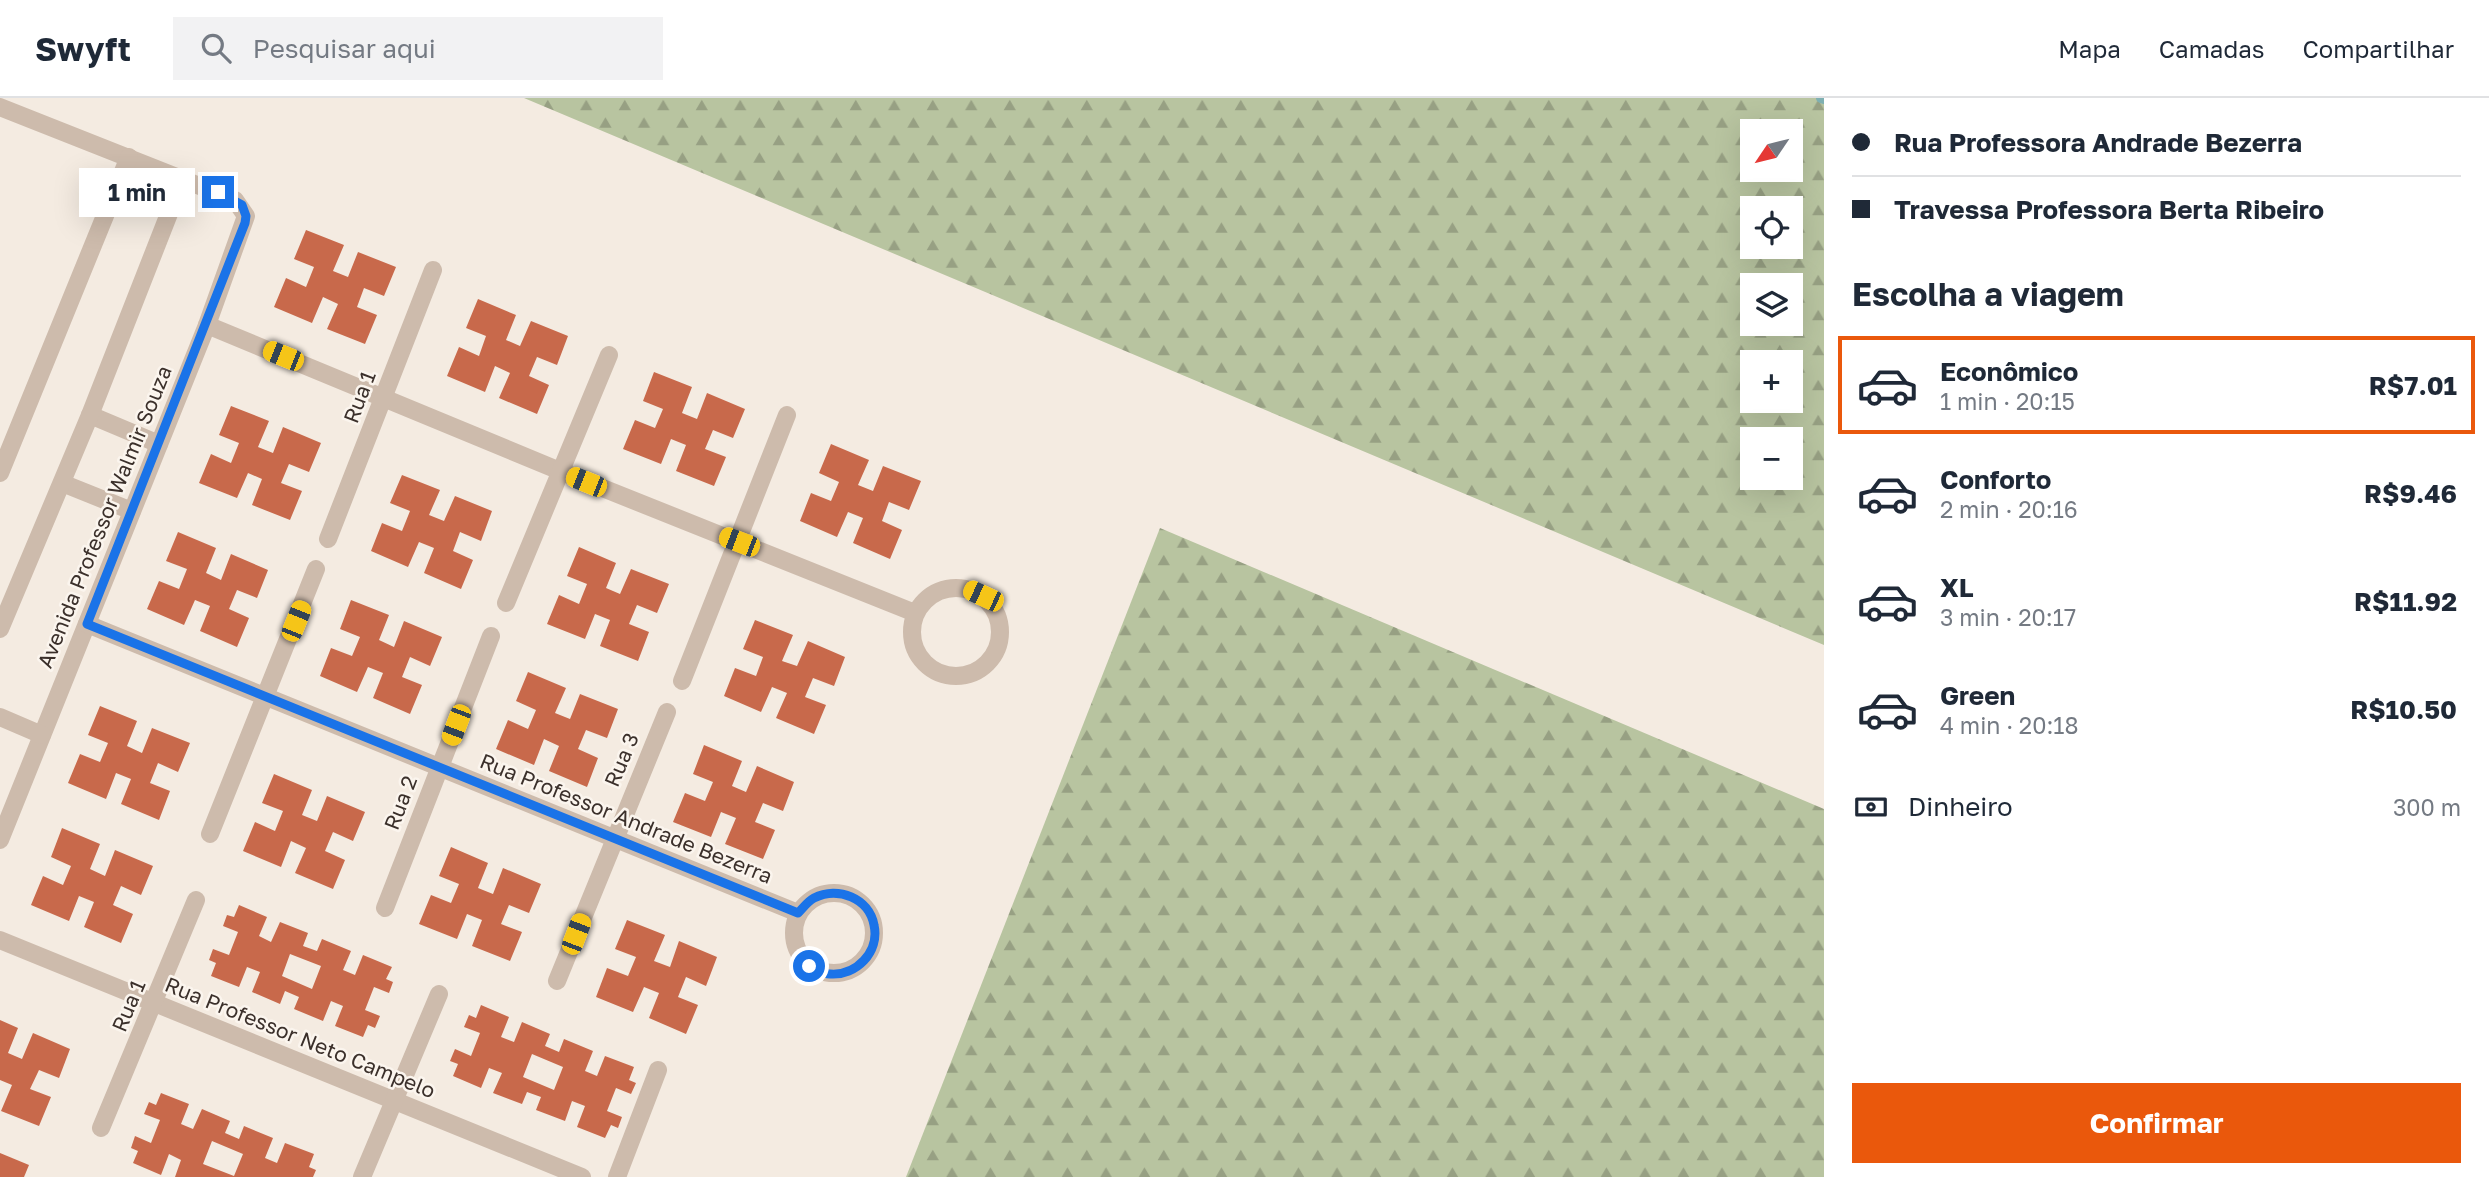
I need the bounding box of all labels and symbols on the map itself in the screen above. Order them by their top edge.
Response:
north arrow [1740,119,1802,182]
callout: 1 min [78,168,194,217]
route end [202,176,234,208]
car [260,338,307,374]
street label: Avenida Professor Walmir Souza [31,362,177,672]
street label: Rua 1 [337,367,381,426]
car [563,464,610,500]
car [716,525,763,559]
car [960,578,1007,614]
car [279,598,314,644]
car [439,702,474,748]
street label: Rua 3 [598,729,644,790]
street label: Rua Professor Andrade Bezerra [476,747,776,889]
street label: Rua 2 [378,772,422,833]
car [559,911,594,957]
route start [793,950,825,982]
street label: Rua Professor Neto Campelo [161,971,439,1103]
street label: Rua 1 [106,976,151,1035]

